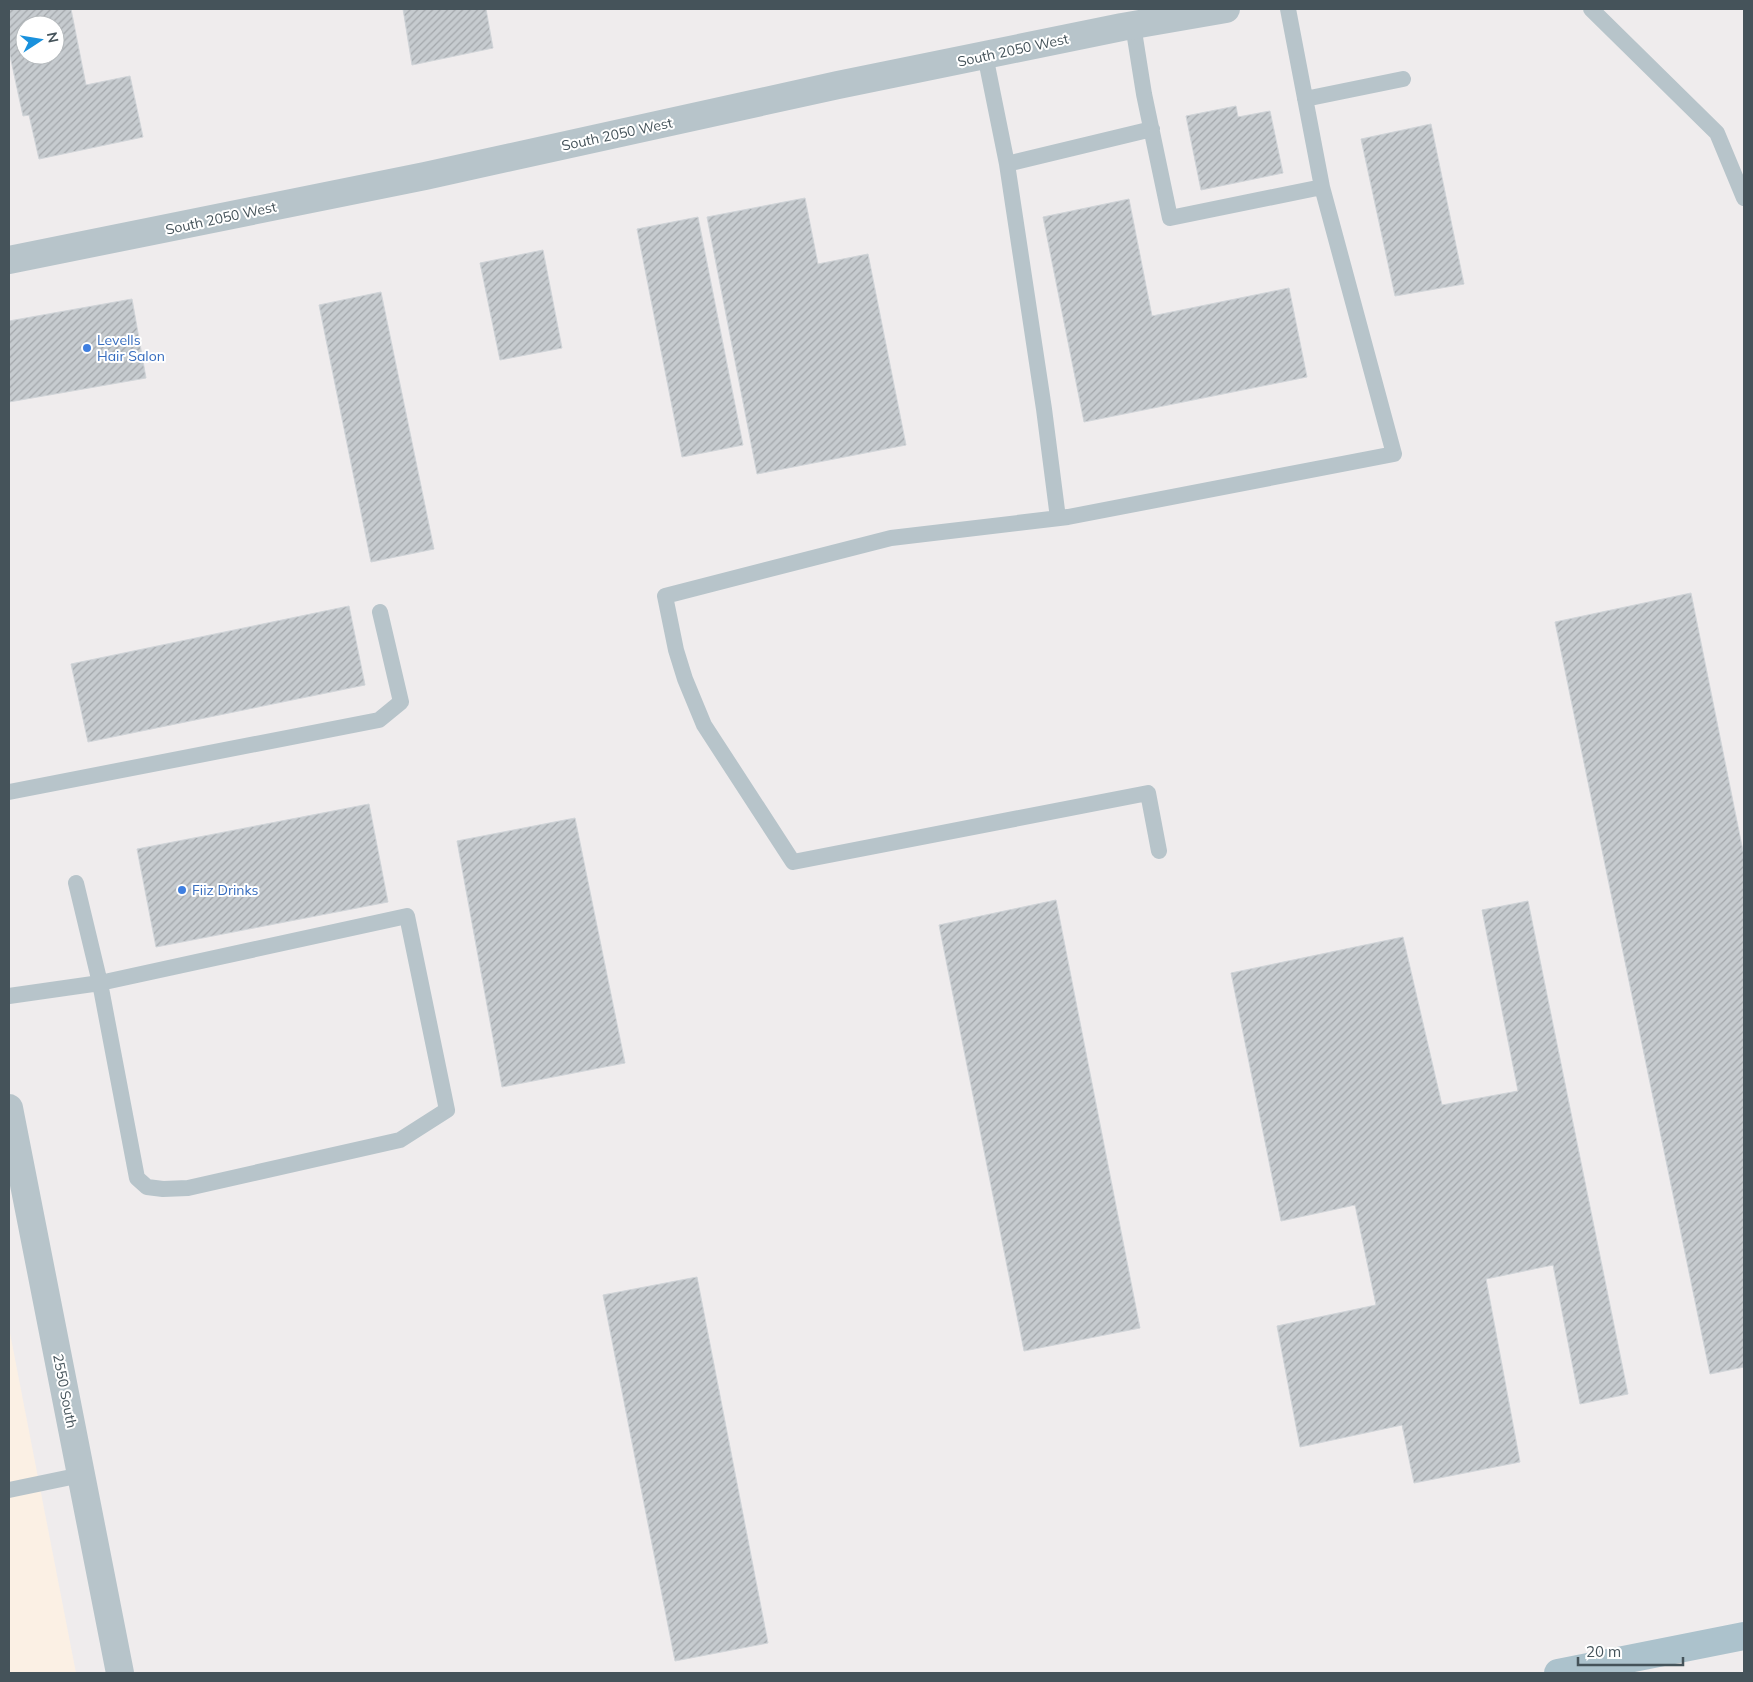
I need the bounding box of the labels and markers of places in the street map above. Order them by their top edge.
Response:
place label: Levells Hair Salon [97,331,165,365]
marker: Levells Hair Salon [81,342,93,354]
place label: Fiiz Drinks [192,881,259,899]
marker: Fiiz Drinks [176,884,188,896]

